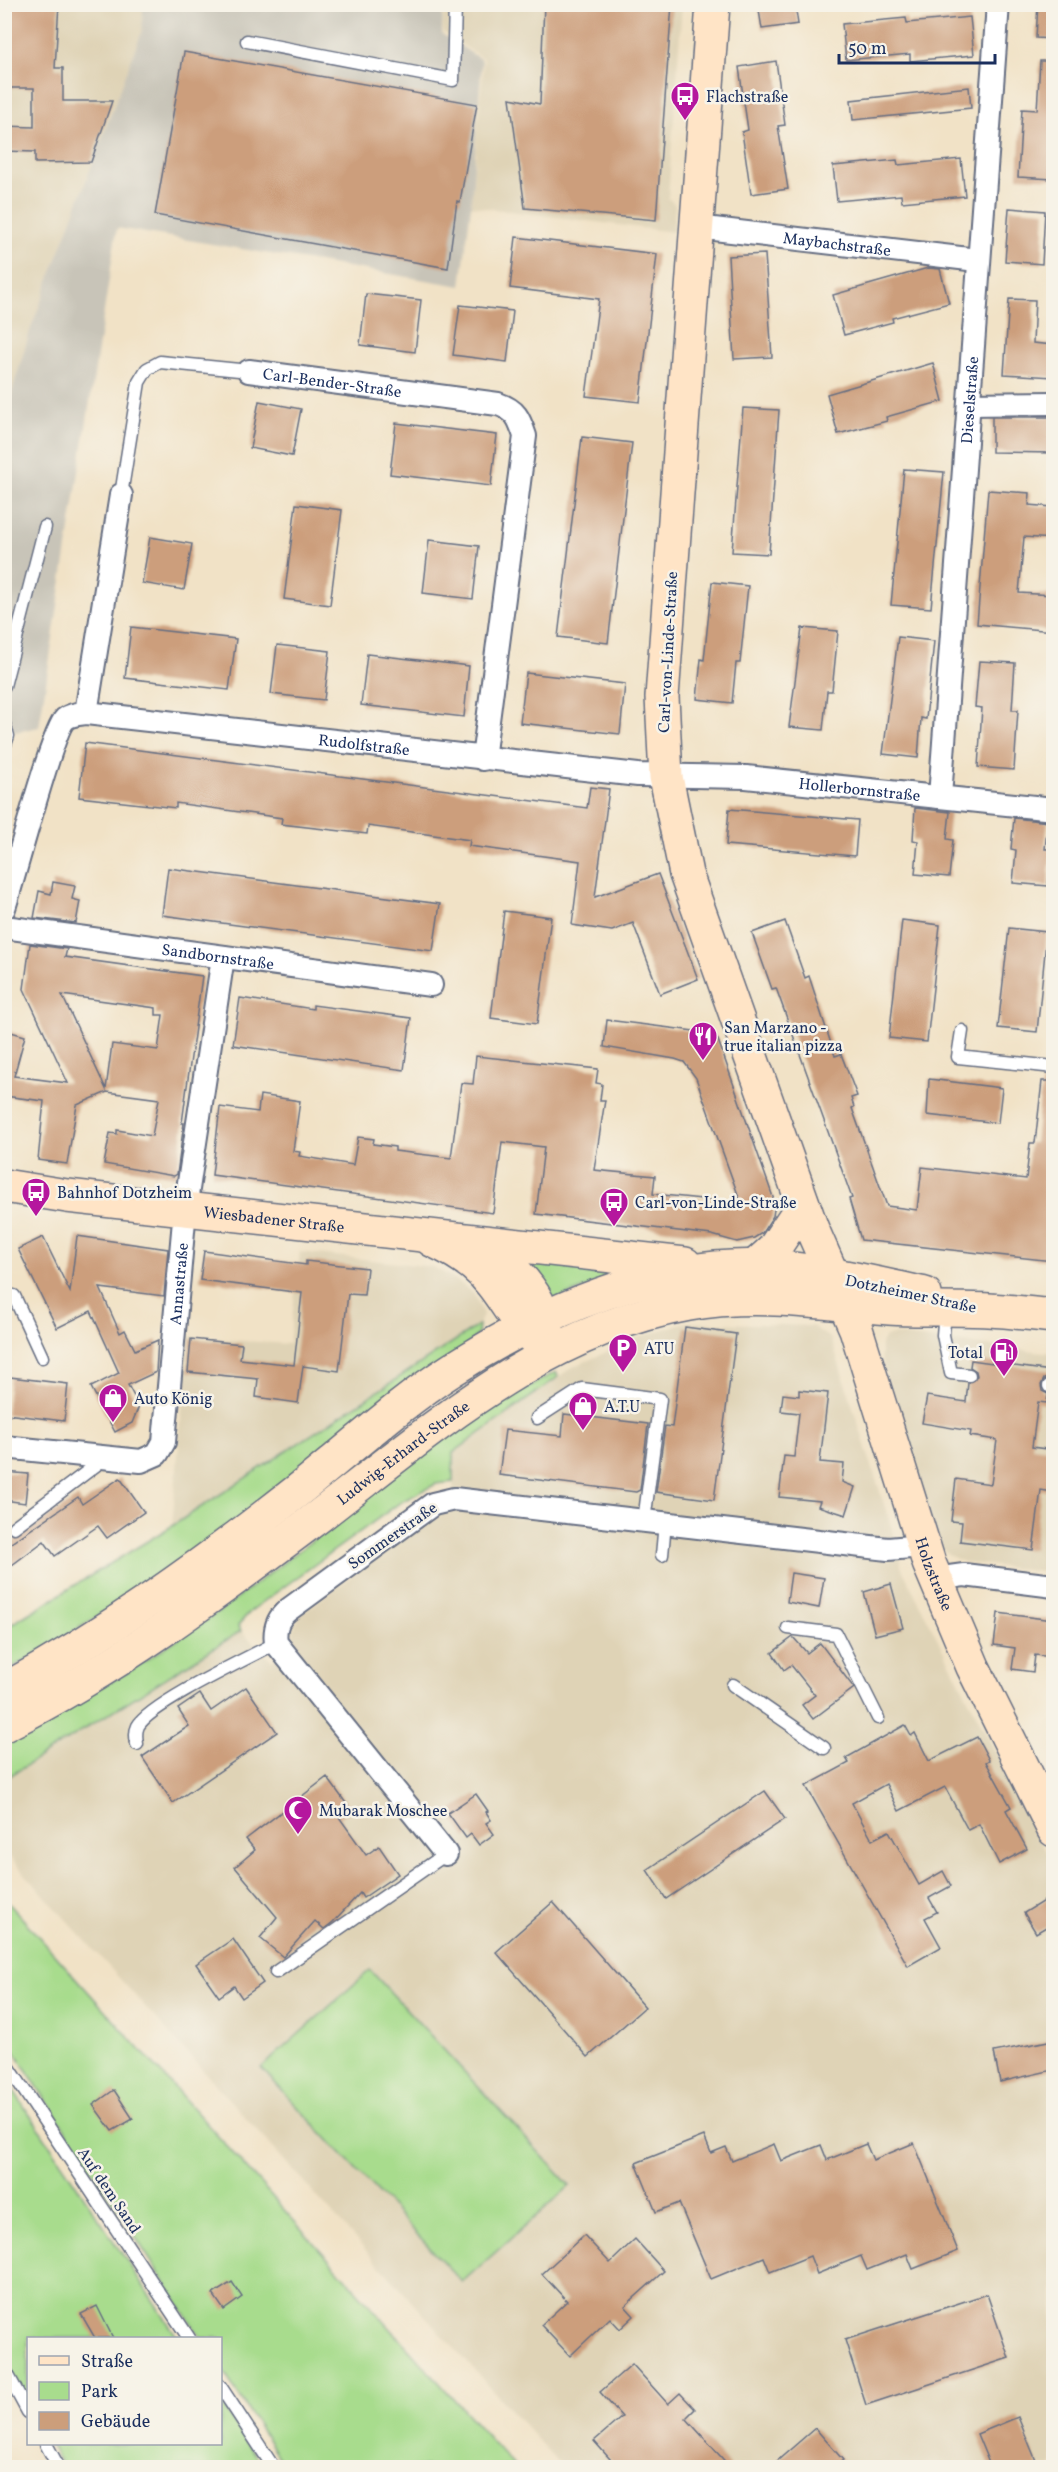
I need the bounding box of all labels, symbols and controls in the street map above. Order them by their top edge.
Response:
scale bar [839,27,995,65]
text: 50 m [848,37,887,62]
bus stop icon: Flachstraße [669,80,701,122]
place label: Flachstraße [706,87,788,109]
street label: Maybachstraße [782,228,892,263]
street label: Dieselstraße [957,356,985,445]
street label: Carl-Bender-Straße [261,364,403,404]
street label: Carl-von-Linde-Straße [654,571,684,733]
street label: Rudolfstraße [317,730,411,762]
street label: Hollerbornstraße [798,774,921,808]
street label: Sandbornstraße [160,940,275,977]
place label: San Marzano - true italian pizza [724,1018,843,1058]
restaurant icon: San Marzano - true italian pizza [687,1020,719,1062]
bus stop icon: Bahnhof Dotzheim [20,1176,52,1218]
place label: Bahnhof Dotzheim [57,1183,192,1205]
bus stop icon: Carl-von-Linde-Straße [598,1186,630,1228]
place label: Carl-von-Linde-Straße [635,1193,797,1215]
street label: Wiesbadener Straße [202,1202,345,1239]
street label: Annastraße [166,1242,195,1326]
street label: Dotzheimer Straße [843,1270,978,1320]
parking icon: ATU [607,1332,639,1374]
fuel station icon: Total [988,1336,1020,1378]
place label: ATU [644,1339,675,1361]
place label: Total [948,1343,983,1365]
shop icon: Auto König [97,1382,129,1424]
place label: Auto König [134,1389,212,1411]
shop icon: A.T.U [567,1390,599,1432]
street label: Ludwig-Erhard-Straße [333,1396,475,1511]
place label: A.T.U [604,1397,640,1419]
street label: Sommerstraße [344,1498,442,1576]
street label: Holzstraße [909,1535,957,1615]
mosque icon: Mubarak Moschee [282,1794,314,1836]
place label: Mubarak Moschee [319,1801,447,1823]
street label: Auf dem Sand [71,2144,145,2239]
legend [27,2337,222,2445]
text: Straße [81,2350,133,2375]
text: Park [81,2380,118,2405]
text: Gebäude [81,2410,150,2435]

